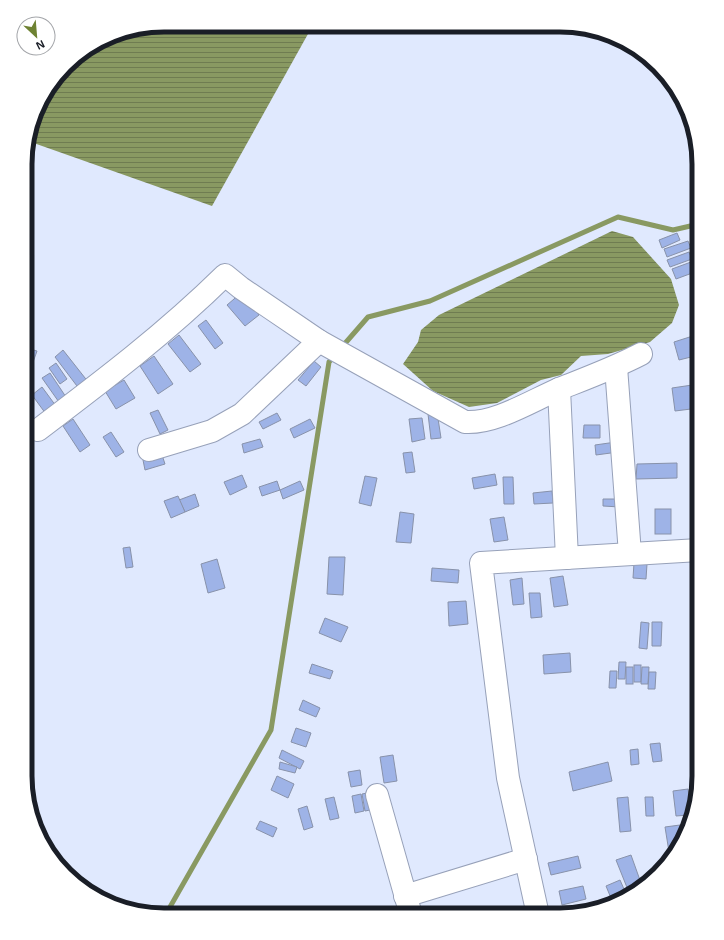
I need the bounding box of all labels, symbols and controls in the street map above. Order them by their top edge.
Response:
north arrow [16,16,56,56]
text: N [34,38,47,52]

